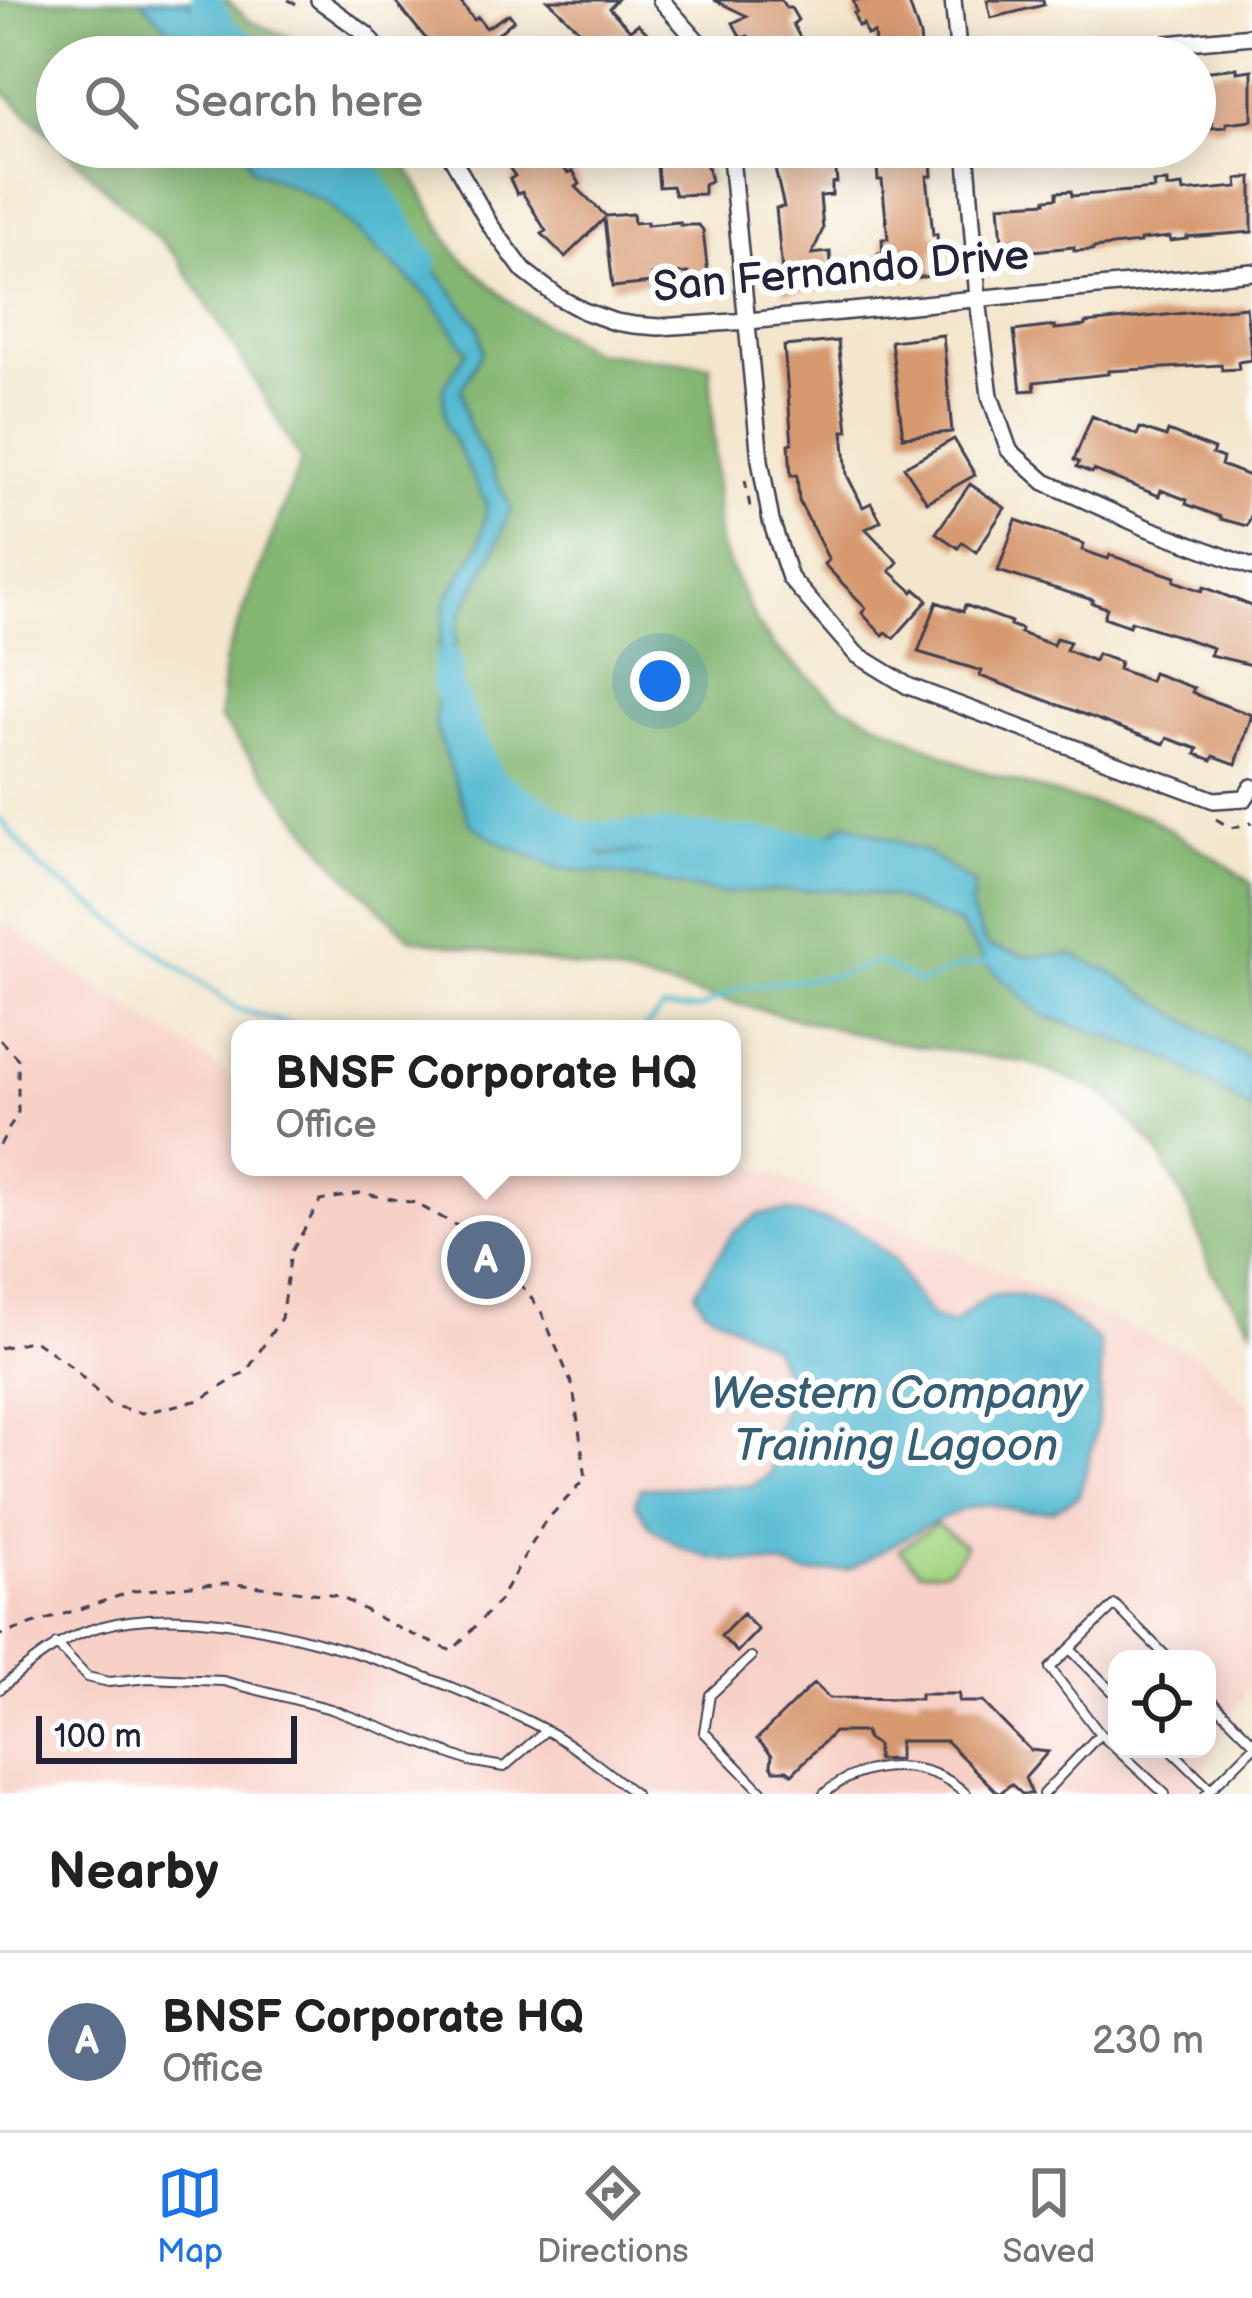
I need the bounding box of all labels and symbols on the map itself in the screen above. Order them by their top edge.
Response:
street label: San Fernando Drive [651,230,1031,314]
your location [630,651,690,711]
pin: A [447,1215,525,1305]
water label: Western Company Training Lagoon [710,1367,1084,1474]
scale bar [36,1710,297,1763]

